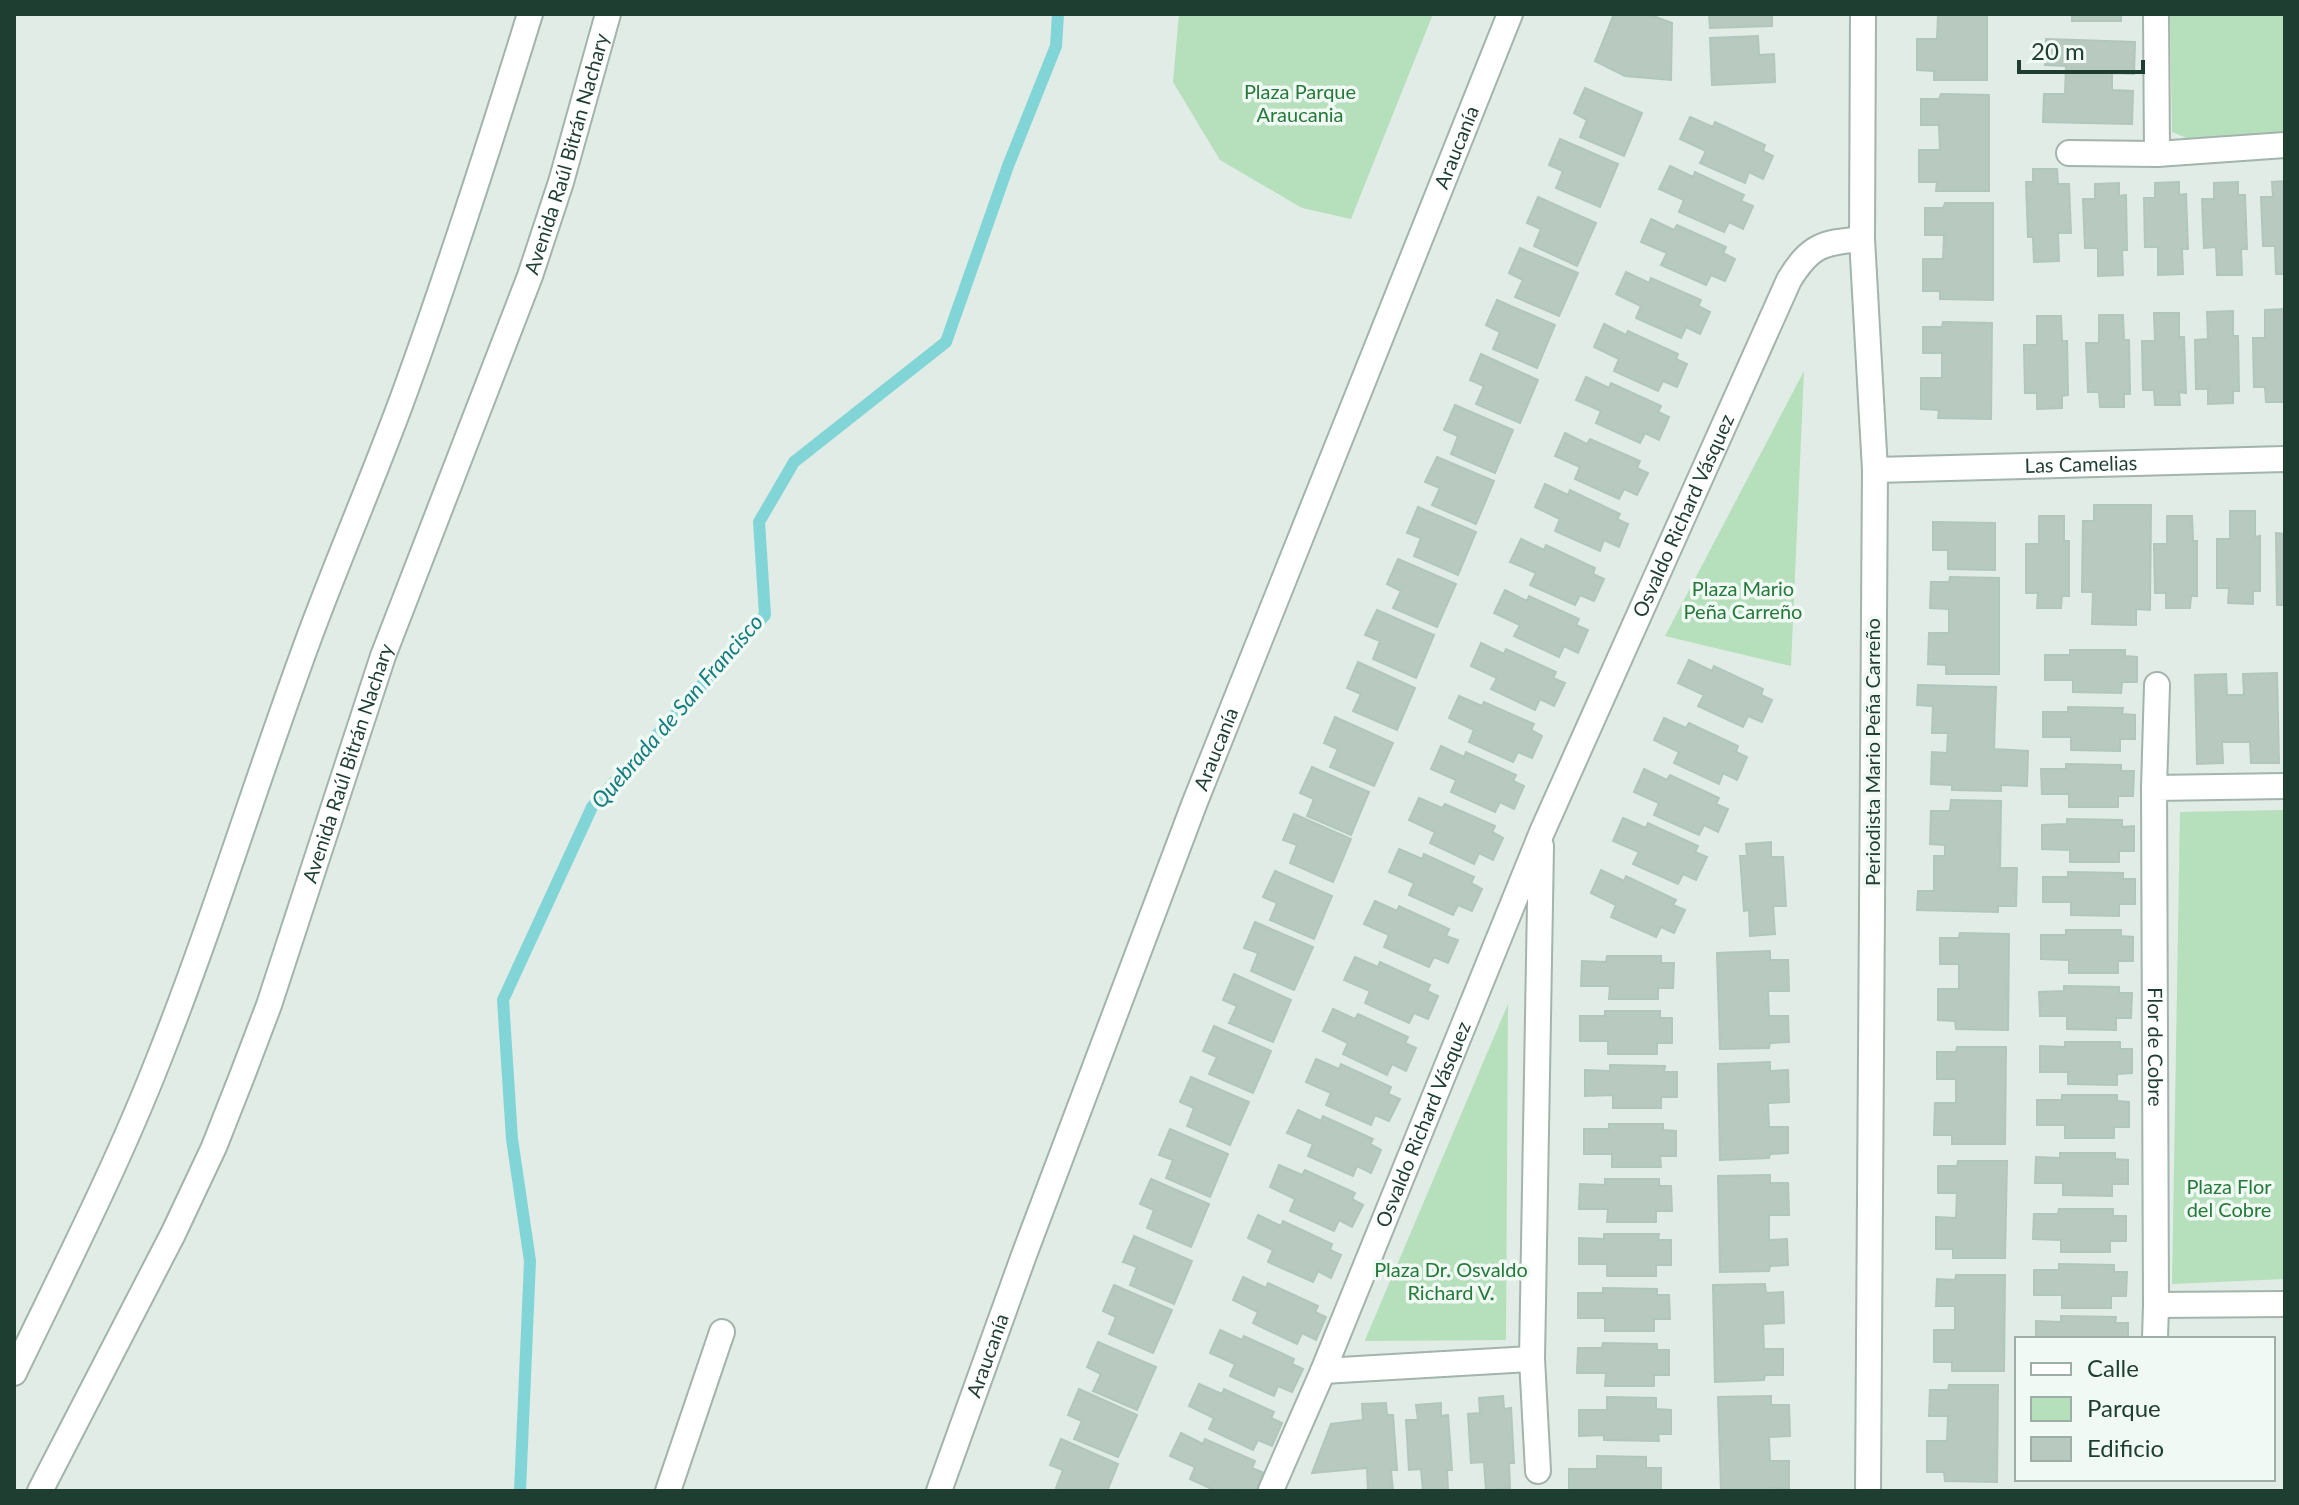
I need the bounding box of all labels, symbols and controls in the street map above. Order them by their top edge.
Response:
scale bar [2019,24,2143,74]
street label: Avenida Raúl Bitrán Nachary [518,30,613,277]
text: 20 m [2031,36,2085,65]
park label: Plaza Parque Araucania [1244,79,1356,126]
street label: Araucanía [1428,102,1483,192]
street label: Osvaldo Richard Vásquez [1627,410,1738,621]
street label: Las Camelias [2024,450,2137,477]
park label: Plaza Mario Peña Carreño [1684,576,1802,623]
water label: Quebrada de San Francisco [585,608,768,813]
street label: Periodista Mario Peña Carreño [1860,618,1884,886]
street label: Avenida Raúl Bitrán Nachary [297,639,398,886]
street label: Araucanía [1188,704,1243,794]
street label: Flor de Cobre [2144,987,2168,1107]
street label: Osvaldo Richard Vásquez [1370,1018,1475,1230]
park label: Plaza Flor del Cobre [2186,1174,2272,1221]
park label: Plaza Dr. Osvaldo Richard V. [1374,1257,1528,1304]
street label: Araucanía [961,1310,1013,1400]
legend [2015,1337,2275,1481]
text: Calle [2087,1353,2139,1382]
text: Parque [2087,1393,2161,1422]
text: Edificio [2087,1433,2164,1462]

